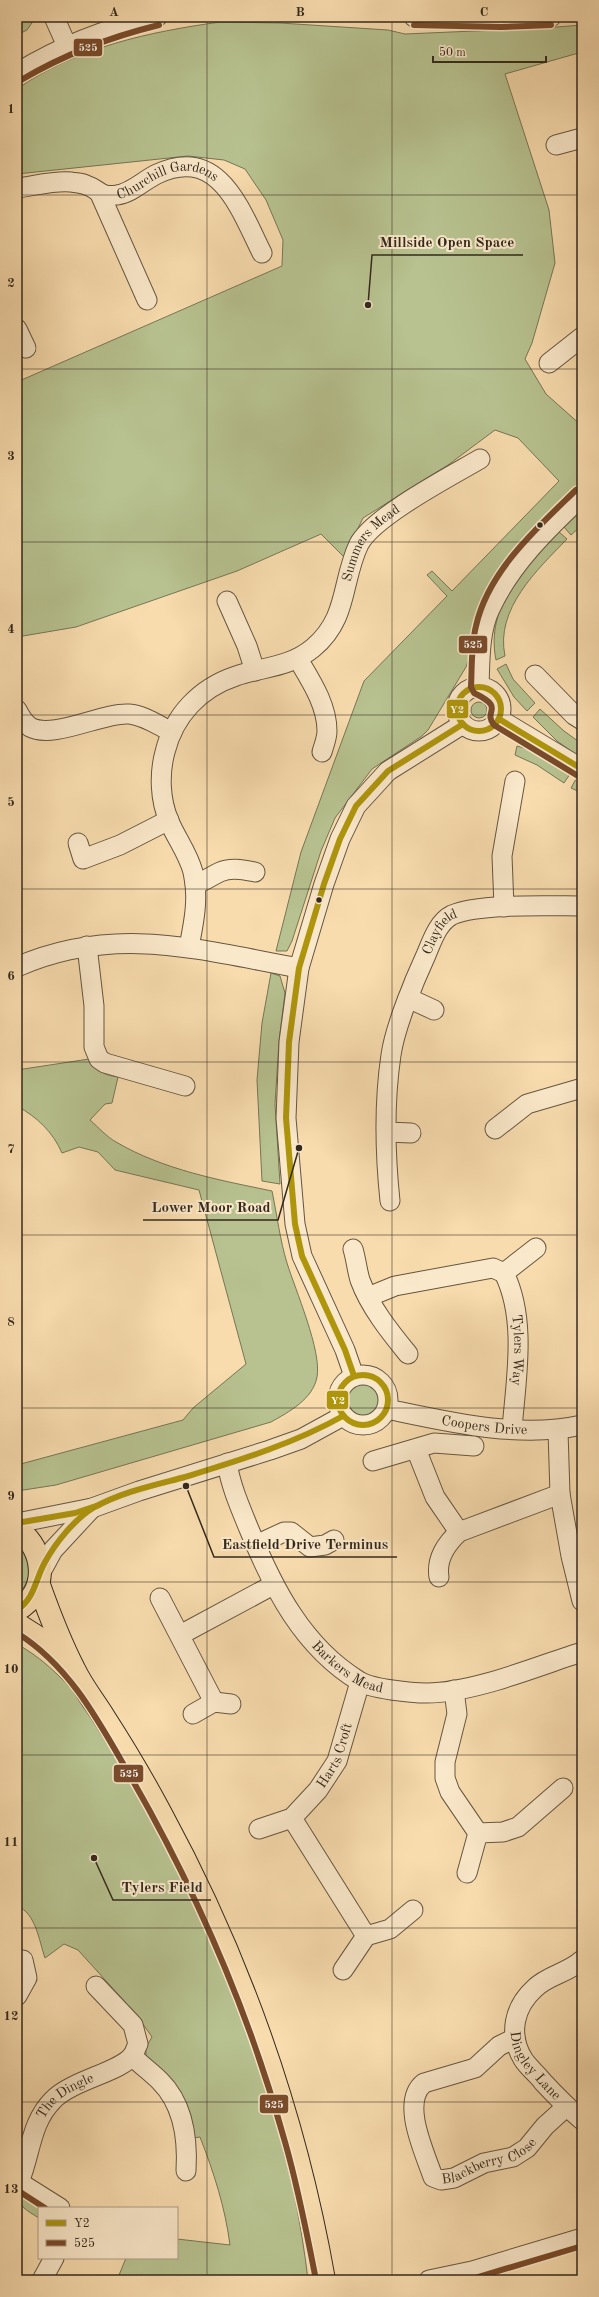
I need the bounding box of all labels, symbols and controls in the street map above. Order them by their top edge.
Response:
text: A [109,6,119,19]
text: B [295,6,305,19]
text: C [480,6,488,19]
line badge: 525 [73,38,103,57]
scale bar [433,38,546,64]
text: 525 [78,43,98,54]
text: 50 m [439,46,466,59]
text: 1 [7,103,15,116]
street label: Churchill Gardens [115,160,221,202]
callout: Millside Open Space [372,228,523,255]
text: Millside Open Space [380,236,514,251]
text: 2 [7,277,15,290]
text: 3 [7,450,15,463]
street label: Summers Mead [340,502,402,583]
unlabelled marker [535,520,545,530]
text: 4 [7,623,15,636]
line badge: 525 [458,635,488,654]
text: 525 [463,640,483,651]
line badge: Y2 [446,699,469,719]
text: Y2 [450,705,464,716]
text: 5 [7,796,15,809]
unlabelled marker [314,895,324,905]
street label: Clayfield [420,907,459,957]
text: 6 [7,970,15,983]
text: 7 [7,1143,15,1156]
callout: Lower Moor Road [143,1193,278,1220]
text: Lower Moor Road [151,1201,271,1216]
street label: Tylers Way [509,1314,525,1387]
text: 8 [7,1316,15,1329]
line badge: Y2 [326,1390,349,1410]
text: Y2 [331,1396,345,1407]
street label: Coopers Drive [440,1413,528,1437]
text: 9 [7,1490,15,1503]
callout: Eastfield Drive Terminus [214,1530,397,1557]
text: Eastfield Drive Terminus [222,1538,388,1553]
street label: Barkers Mead [309,1639,384,1695]
text: 10 [3,1663,19,1676]
street label: Harts Croft [314,1721,355,1791]
line badge: 525 [113,1764,144,1783]
text: 525 [119,1769,139,1780]
text: 11 [3,1836,19,1849]
callout: Tylers Field [113,1873,211,1900]
text: Tylers Field [121,1881,203,1896]
text: 12 [3,2010,19,2023]
street label: Dingley Lane [507,2030,563,2103]
street label: The Dingle [34,2071,96,2121]
line badge: 525 [259,2094,289,2114]
text: 525 [264,2100,284,2111]
street label: Blackberry Close [440,2135,539,2187]
text: 13 [3,2183,19,2196]
legend [38,2207,178,2259]
text: Y2 [74,2218,90,2230]
text: 525 [74,2237,95,2250]

